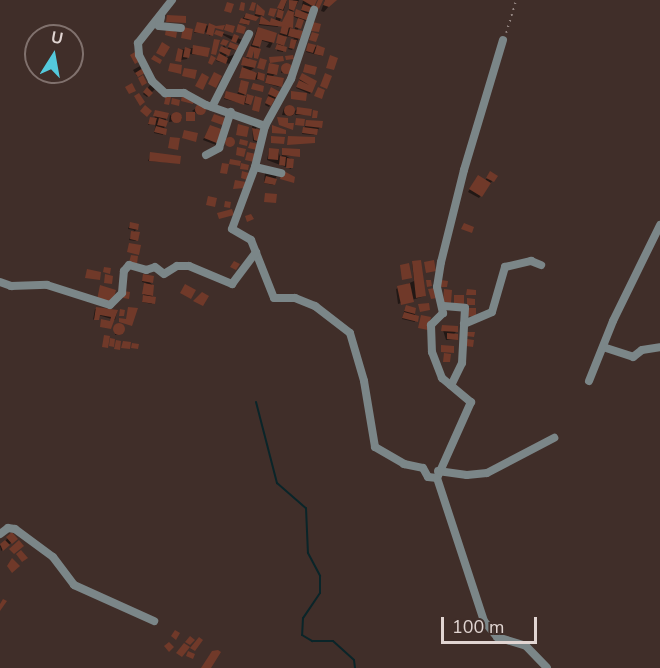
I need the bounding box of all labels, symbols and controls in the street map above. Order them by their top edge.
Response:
north arrow [24,24,84,84]
text: U [49,26,65,50]
scale bar [444,605,540,643]
text: 100 m [452,615,504,639]

